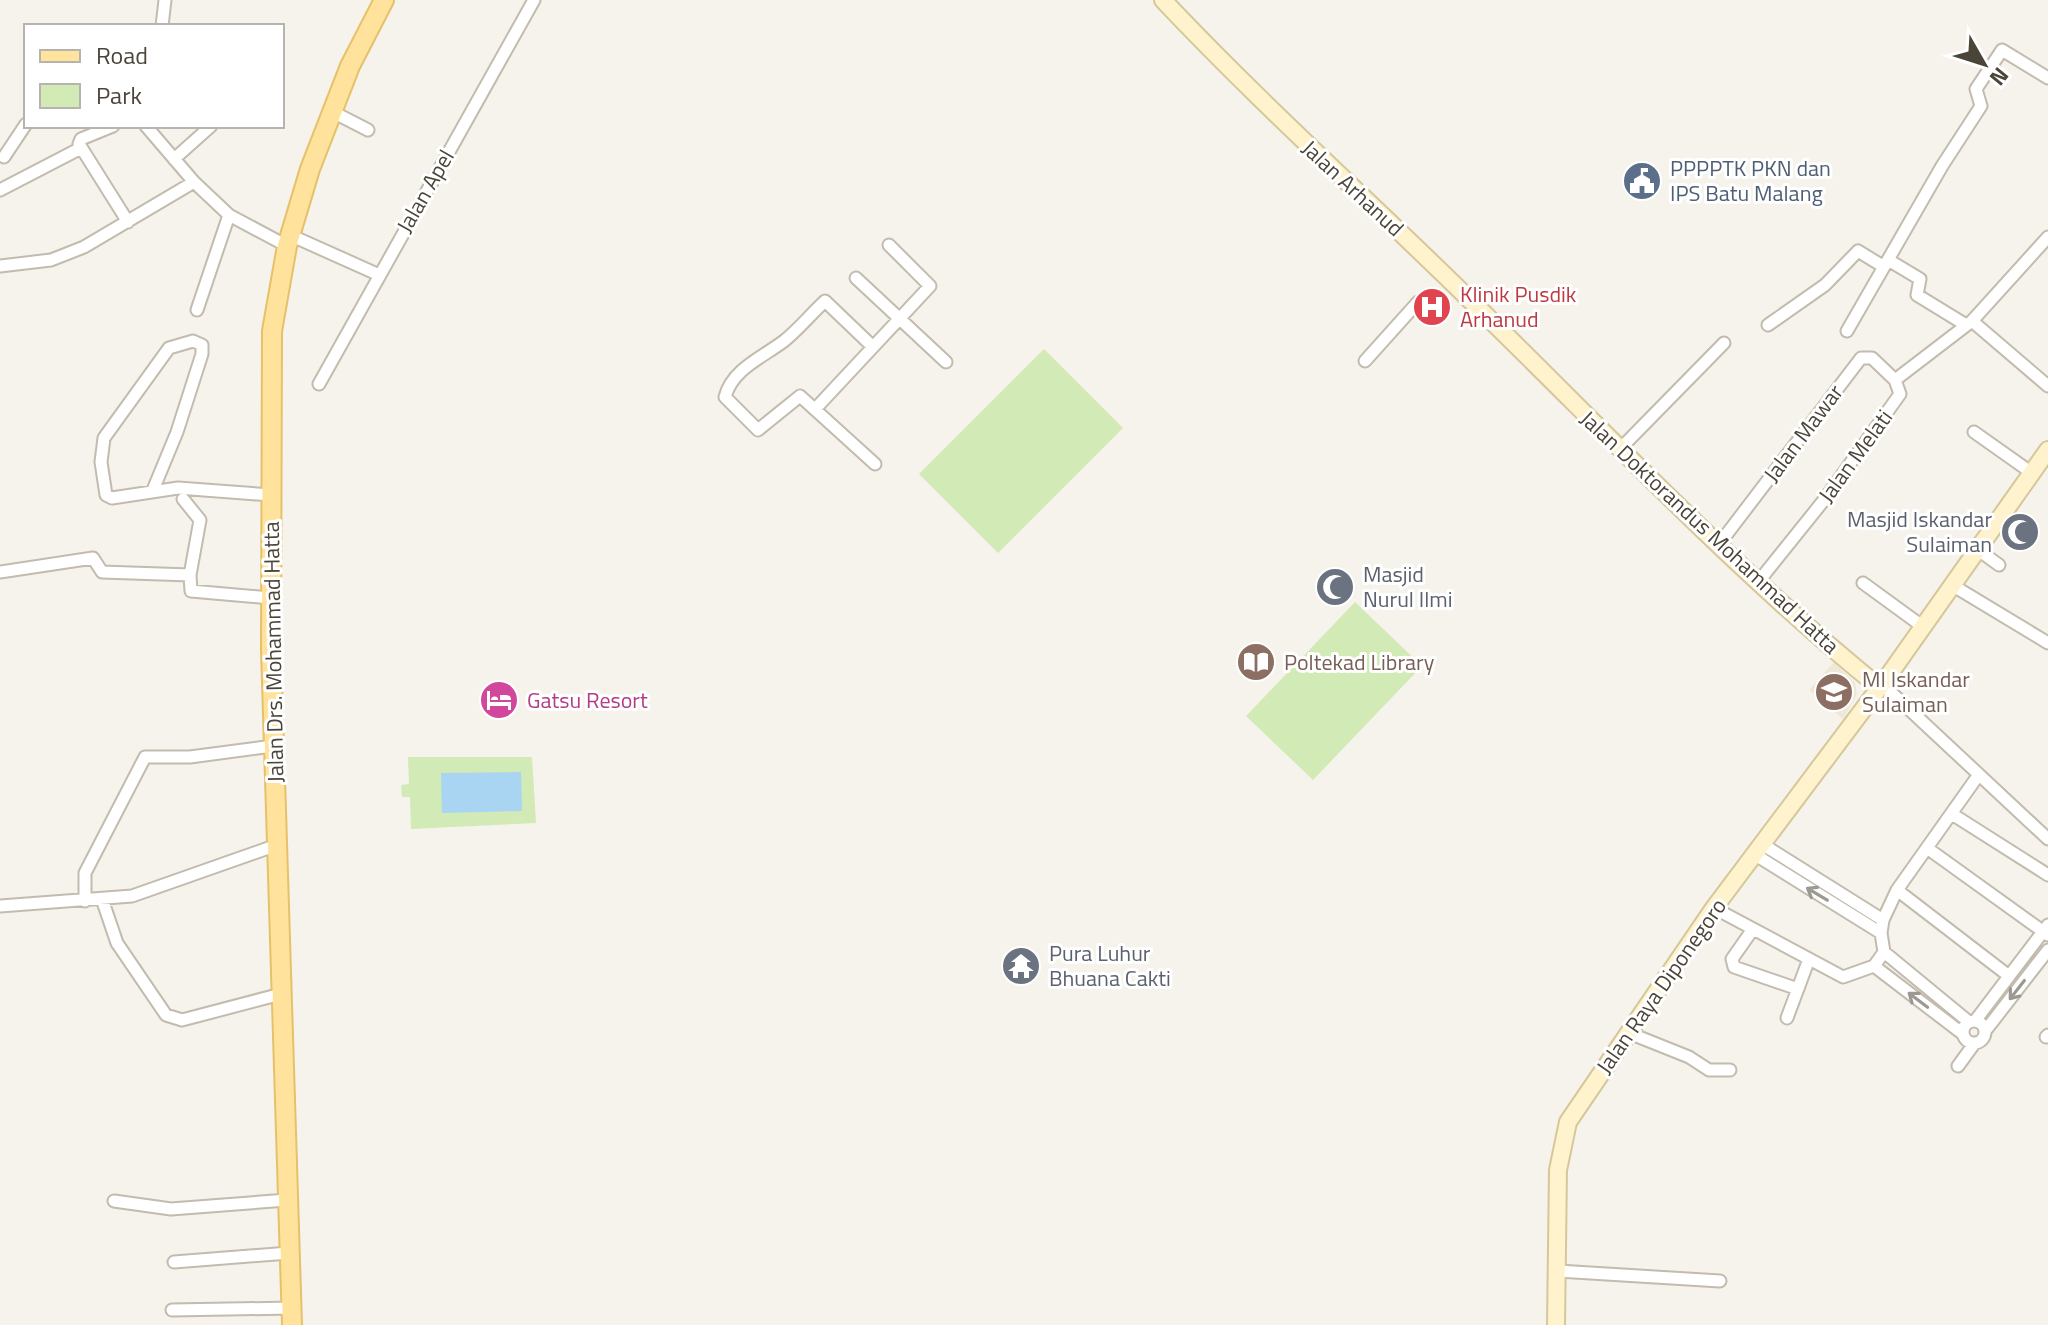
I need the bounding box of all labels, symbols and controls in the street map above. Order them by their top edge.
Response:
legend [24,24,284,128]
north arrow [1944,24,2024,104]
text: Road [96,37,148,73]
text: N [1982,60,2018,93]
text: Park [96,77,142,113]
street label: Jalan Arhanud [1294,132,1412,244]
street label: Jalan Apel [388,143,462,239]
place label: PPPPTK PKN dan IPS Batu Malang [1670,151,1831,210]
public building icon: PPPPTK PKN dan IPS Batu Malang [1621,160,1663,202]
place label: Klinik Pusdik Arhanud [1460,277,1577,336]
hospital icon: Klinik Pusdik Arhanud [1411,286,1453,328]
street label: Jalan Mawar [1755,377,1851,489]
street label: Jalan Doktorandus Mohammad Hatta [1573,402,1847,662]
street label: Jalan Melati [1809,402,1901,510]
place label: Masjid Iskandar Sulaiman [1847,502,1992,561]
mosque icon: Masjid Iskandar Sulaiman [1999,511,2041,553]
street label: Jalan Drs. Mohammad Hatta [254,521,292,783]
place label: Masjid Nurul Ilmi [1363,557,1452,616]
mosque icon: Masjid Nurul Ilmi [1314,566,1356,608]
library icon: Poltekad Library [1235,641,1277,683]
place label: Poltekad Library [1284,645,1435,679]
place label: MI Iskandar Sulaiman [1862,662,1970,721]
school or university icon: MI Iskandar Sulaiman [1813,671,1855,713]
hotel icon: Gatsu Resort [478,679,520,721]
place label: Gatsu Resort [527,683,648,717]
one-way arrow [1806,886,1829,902]
street label: Jalan Raya Diponegoro [1587,891,1735,1081]
place label: Pura Luhur Bhuana Cakti [1049,936,1171,995]
temple icon: Pura Luhur Bhuana Cakti [1000,945,1042,987]
one-way arrow [2008,979,2025,1000]
one-way arrow [1908,992,1929,1009]

